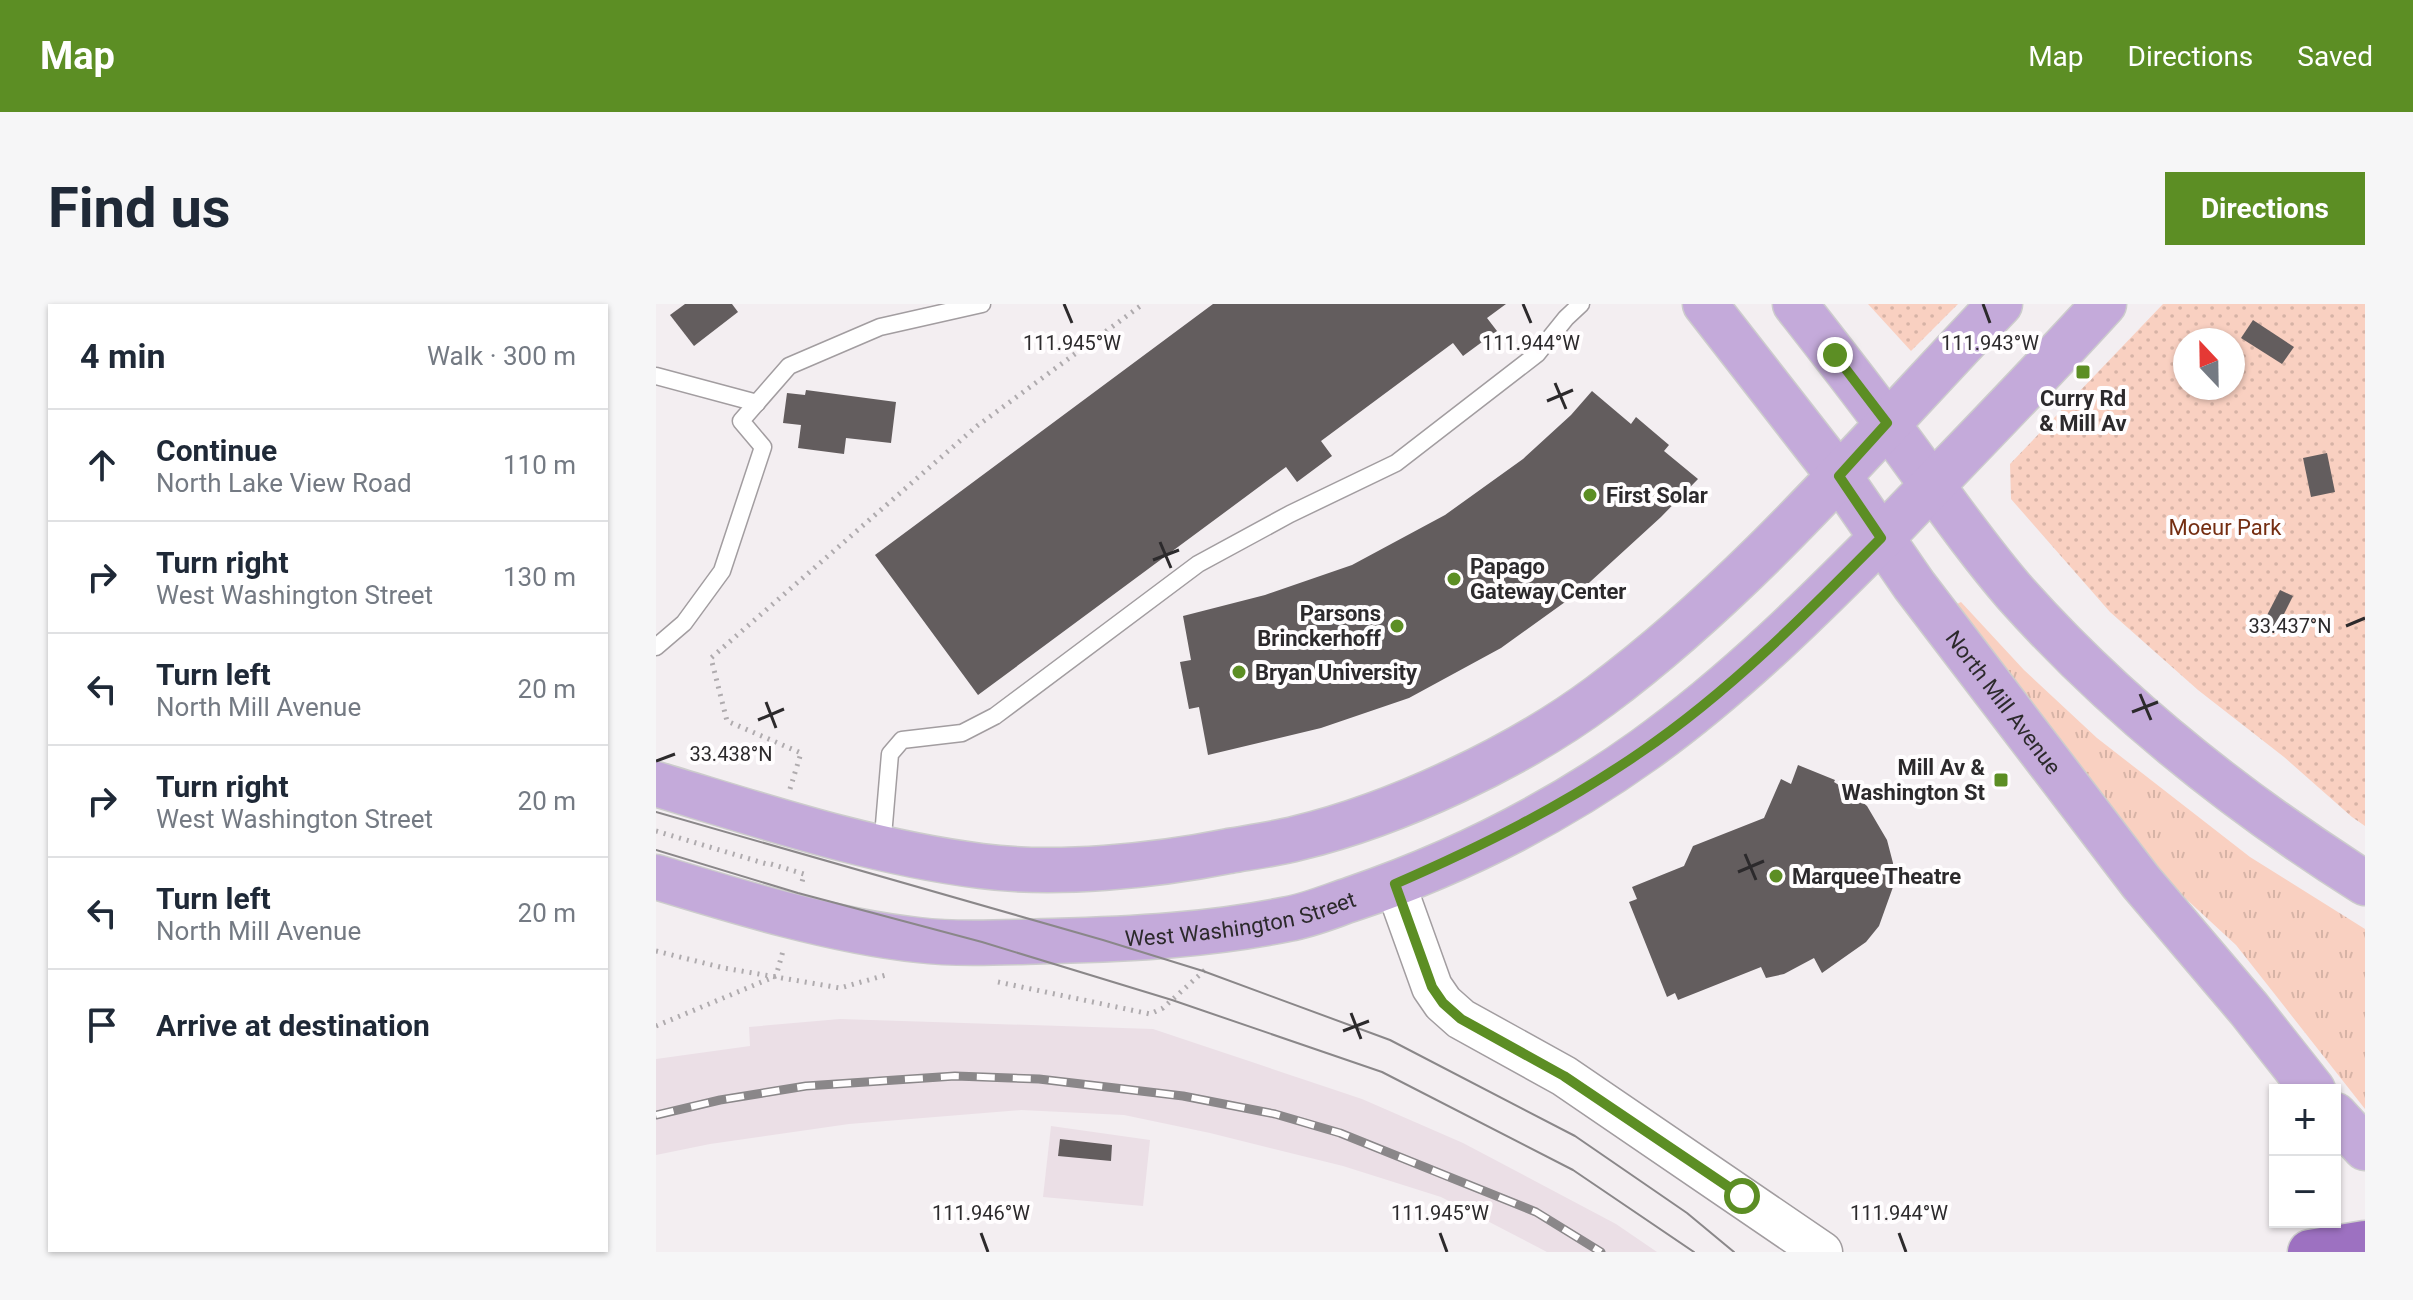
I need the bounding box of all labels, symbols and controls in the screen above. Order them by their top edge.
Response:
text: Map [40,34,115,78]
text: Map [2028,40,2084,73]
text: Directions [2128,40,2253,73]
text: Saved [2297,40,2373,73]
button: Directions [2165,172,2365,245]
text: Find us [48,175,231,241]
north arrow [2173,328,2245,400]
text: 111.945°W [1023,331,1121,355]
text: 111.944°W [1482,331,1580,355]
text: 111.943°W [1941,331,2039,355]
text: 4 min [80,336,165,376]
route end [1817,337,1853,373]
text: Walk · 300 m [427,341,576,371]
marker: Curry Rd & Mill Av [2074,363,2092,381]
place label: Curry Rd & Mill Av [2039,386,2127,436]
text: Continue [156,433,277,468]
icon: ahead [80,443,124,487]
text: 110 m [503,450,576,480]
text: North Lake View Road [156,468,412,498]
place label: First Solar [1606,483,1708,508]
marker: First Solar [1581,486,1599,504]
park label: Moeur Park [2169,515,2282,540]
text: Turn right [156,545,289,580]
place label: Papago Gateway Center [1470,554,1626,604]
icon: right [80,555,124,599]
text: 130 m [503,562,576,592]
marker: Papago Gateway Center [1445,570,1463,588]
text: West Washington Street [156,580,433,610]
place label: Parsons Brinckerhoff [1257,601,1381,651]
text: 33.437°N [2248,614,2332,638]
marker: Parsons Brinckerhoff [1388,617,1406,635]
street label: North Mill Avenue [1941,626,2066,779]
text: Turn left [156,657,271,692]
place label: Bryan University [1255,660,1418,685]
marker: Bryan University [1230,663,1248,681]
icon: left [80,667,124,711]
text: 20 m [518,674,576,704]
text: North Mill Avenue [156,692,361,722]
text: 33.438°N [689,742,773,766]
place label: Mill Av & Washington St [1842,755,1986,805]
text: Turn right [156,769,289,804]
marker: Mill Av & Washington St [1992,771,2010,789]
icon: right [80,779,124,823]
text: 20 m [518,786,576,816]
text: West Washington Street [156,804,433,834]
place label: Marquee Theatre [1792,864,1961,889]
marker: Marquee Theatre [1767,867,1785,885]
text: Turn left [156,881,271,916]
street label: West Washington Street [1124,887,1359,951]
icon: left [80,891,124,935]
text: 20 m [518,898,576,928]
text: North Mill Avenue [156,916,361,946]
icon: arrive [80,1003,124,1047]
text: Arrive at destination [156,1008,430,1043]
map controls [2269,1084,2341,1228]
button: + [2269,1084,2341,1156]
button: − [2269,1156,2341,1228]
route start [1724,1178,1760,1214]
text: 111.946°W [932,1201,1030,1225]
text: 111.945°W [1391,1201,1489,1225]
text: 111.944°W [1850,1201,1948,1225]

